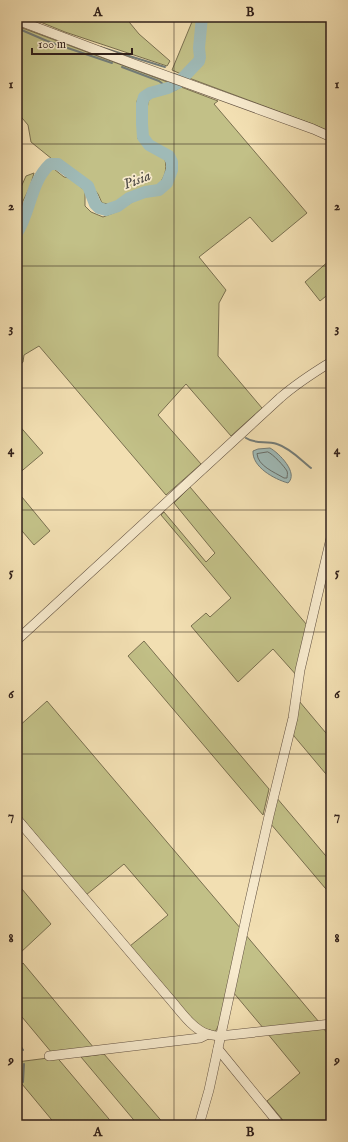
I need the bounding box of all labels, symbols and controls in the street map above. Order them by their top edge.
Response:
text: A [93,4,104,21]
text: B [246,4,255,21]
scale bar [32,30,132,56]
text: 100 m [38,37,66,52]
text: 1 [9,76,14,93]
text: 1 [335,76,340,93]
water label: Pisia [120,166,154,194]
text: 2 [8,198,14,215]
text: 2 [334,198,340,215]
text: 3 [9,320,14,337]
text: 3 [335,320,340,337]
text: 4 [8,442,15,459]
text: 4 [334,442,341,459]
text: 5 [9,564,14,581]
text: 5 [335,564,340,581]
text: 6 [8,686,14,703]
text: 6 [334,686,340,703]
text: 7 [8,808,14,825]
text: 7 [334,808,340,825]
text: 8 [8,930,14,947]
text: 8 [334,930,340,947]
text: 9 [7,1052,14,1069]
text: 9 [333,1052,340,1069]
text: A [93,1124,104,1141]
text: B [246,1124,255,1141]

